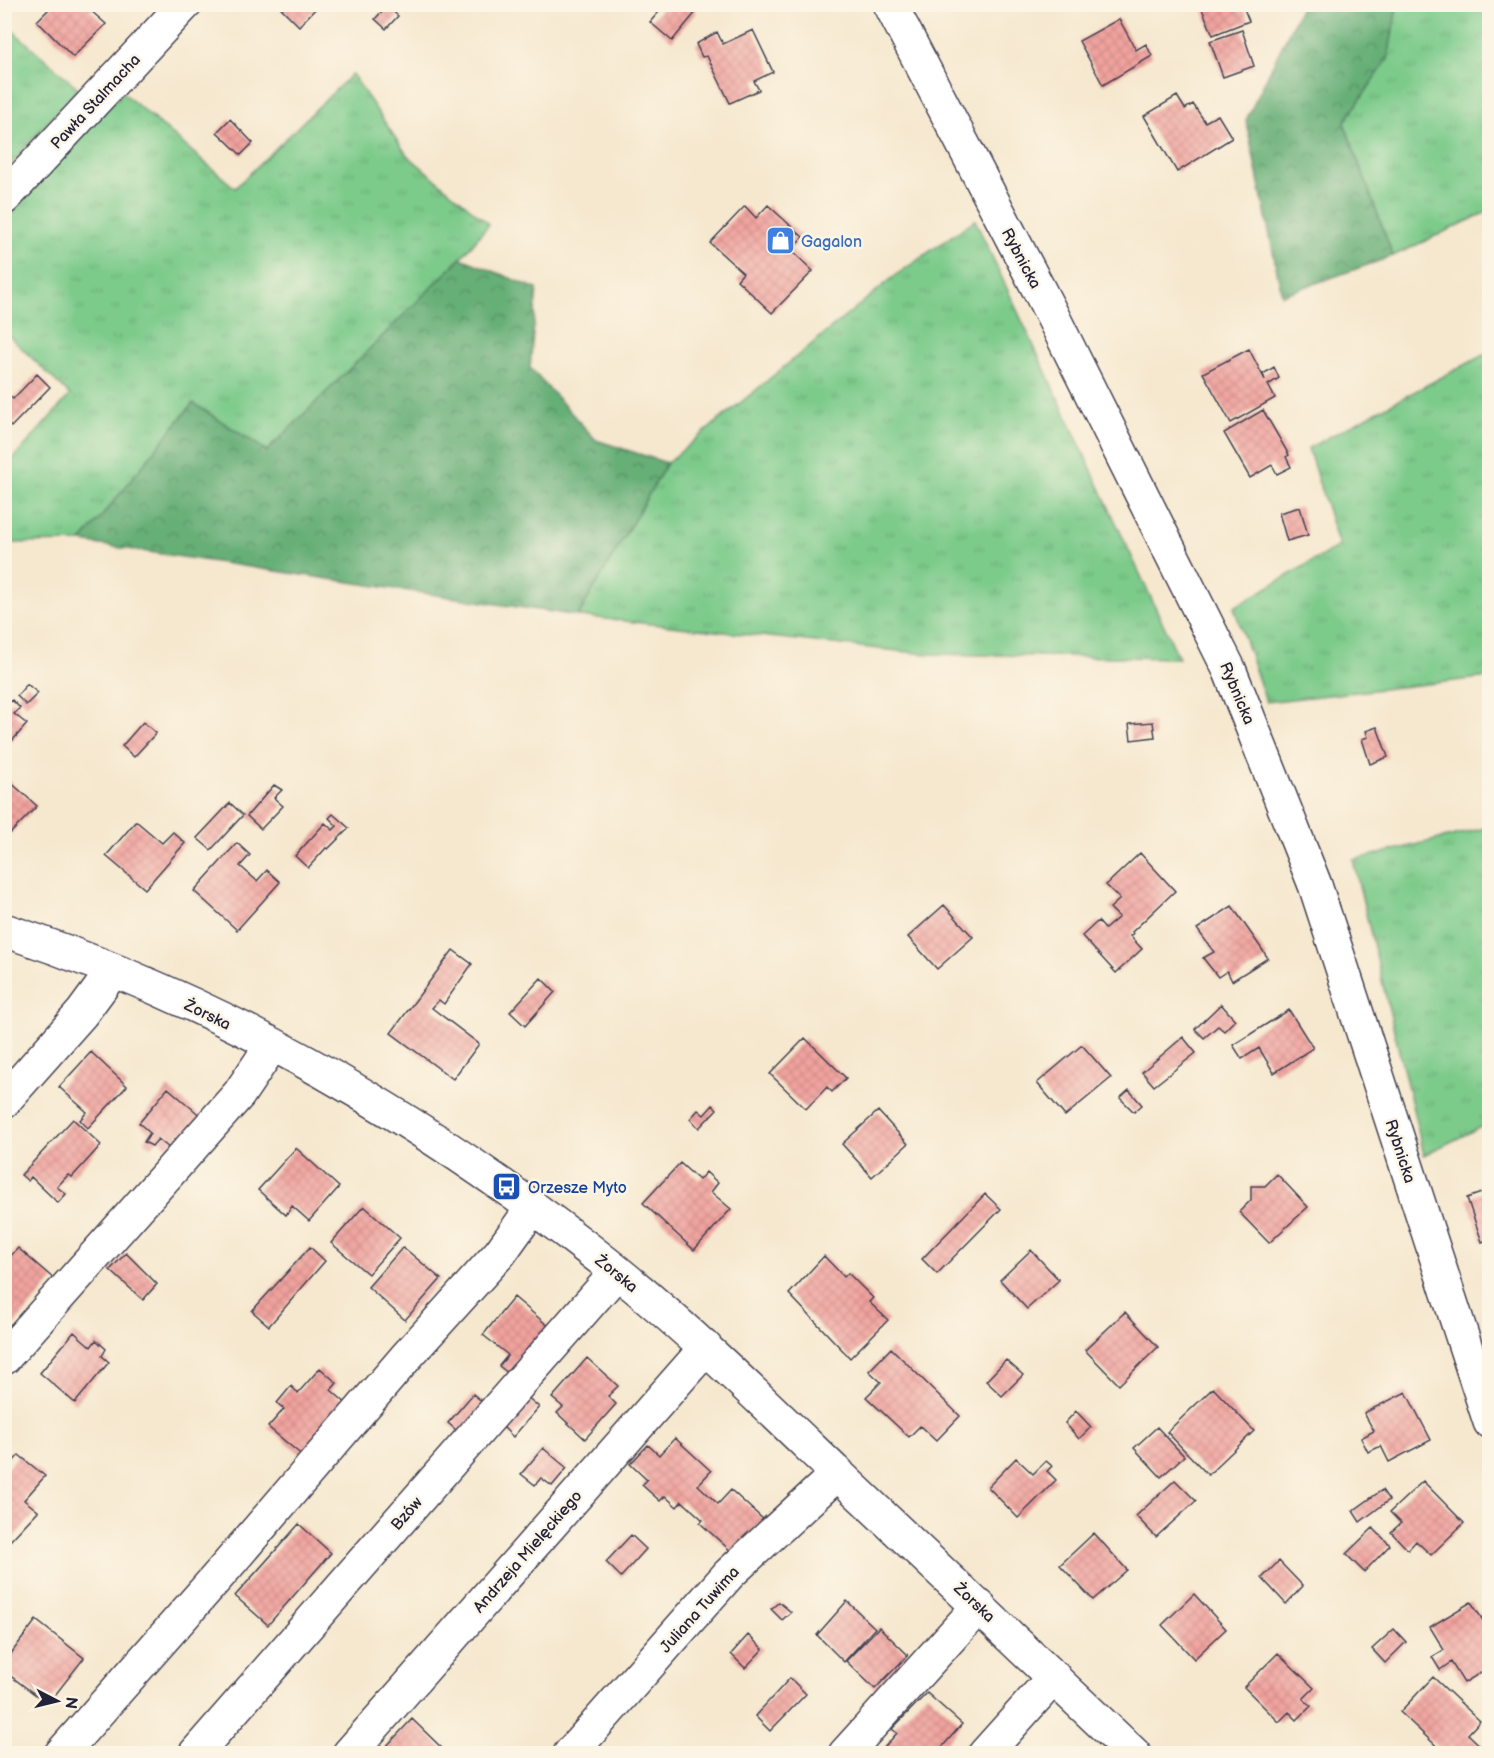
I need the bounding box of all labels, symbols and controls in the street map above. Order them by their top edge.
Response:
street label: Pawła Stalmacha [47,51,145,153]
shop icon: Gagalon [764,225,796,257]
street label: Rybnicka [997,225,1044,292]
place label: Gagalon [801,233,862,252]
street label: Rybnicka [1215,660,1258,728]
street label: Żorska [180,994,235,1035]
street label: Rybnicka [1380,1117,1419,1186]
bus stop icon: Orzesze Myto [491,1171,523,1203]
place label: Orzesze Myto [528,1179,627,1198]
street label: Żorska [590,1249,642,1297]
street label: Andrzeja Mielęckiego [470,1487,586,1617]
street label: Bzów [387,1493,427,1535]
street label: Juliana Tuwima [656,1563,744,1657]
street label: Żorska [949,1577,1000,1627]
north arrow [27,1671,87,1731]
text: N [60,1696,81,1710]

